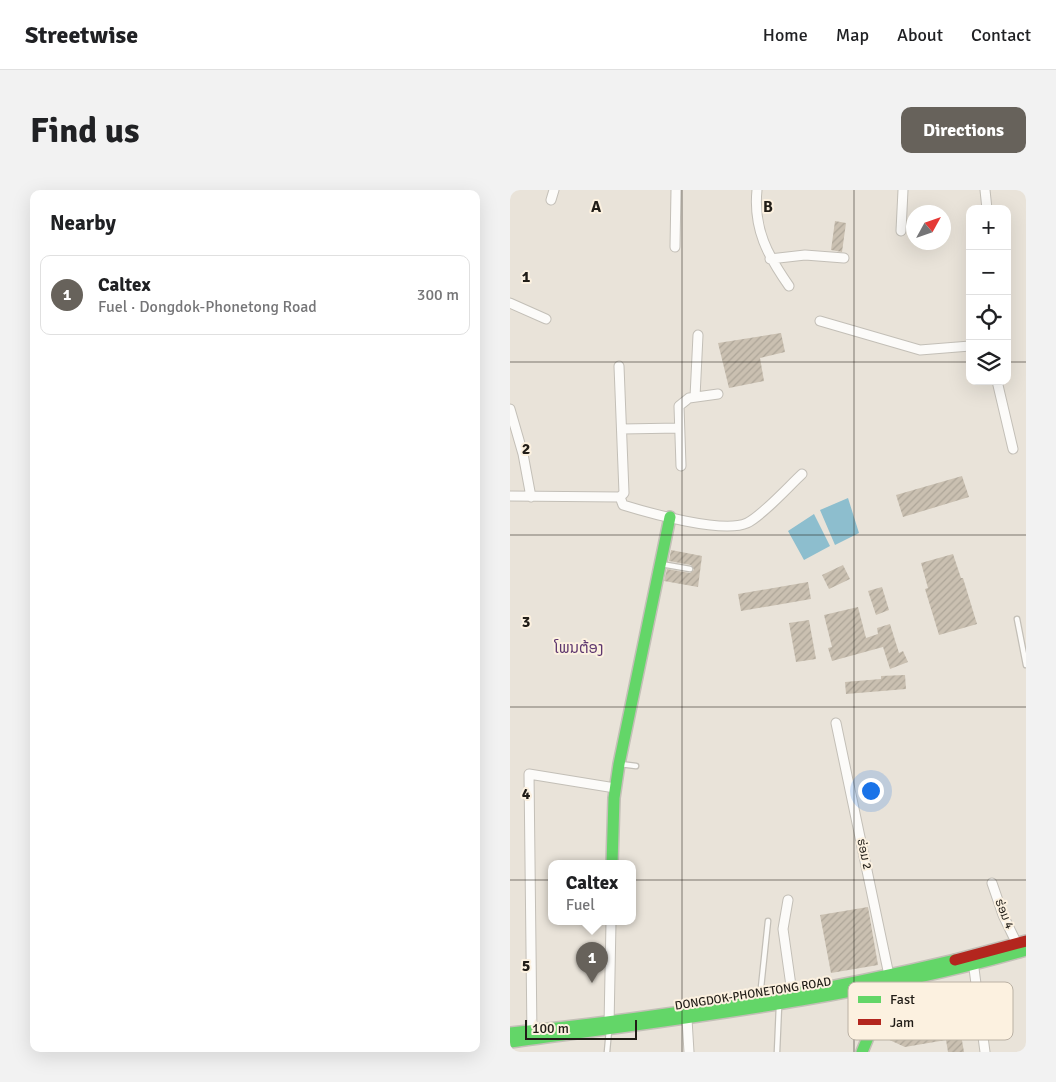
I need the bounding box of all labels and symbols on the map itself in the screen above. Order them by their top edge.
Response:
text: A [591,197,602,217]
text: B [763,197,773,217]
north arrow [906,205,951,250]
text: 1 [522,267,531,287]
text: 2 [522,439,530,459]
text: 3 [522,612,530,632]
district label: ໂພນຕ້ອງ [554,639,603,657]
your location [858,778,884,804]
text: 4 [522,784,531,804]
street label: ຮ່ອມ 2 [853,837,875,871]
street label: ຮ່ອມ 4 [991,897,1017,932]
pin: 1 [576,942,608,983]
text: 5 [522,956,530,976]
street label: DONGDOK-PHONETONG ROAD [674,974,832,1014]
legend [848,982,1013,1040]
text: Fast [890,991,915,1008]
text: Jam [890,1014,914,1031]
scale bar [525,1017,638,1040]

